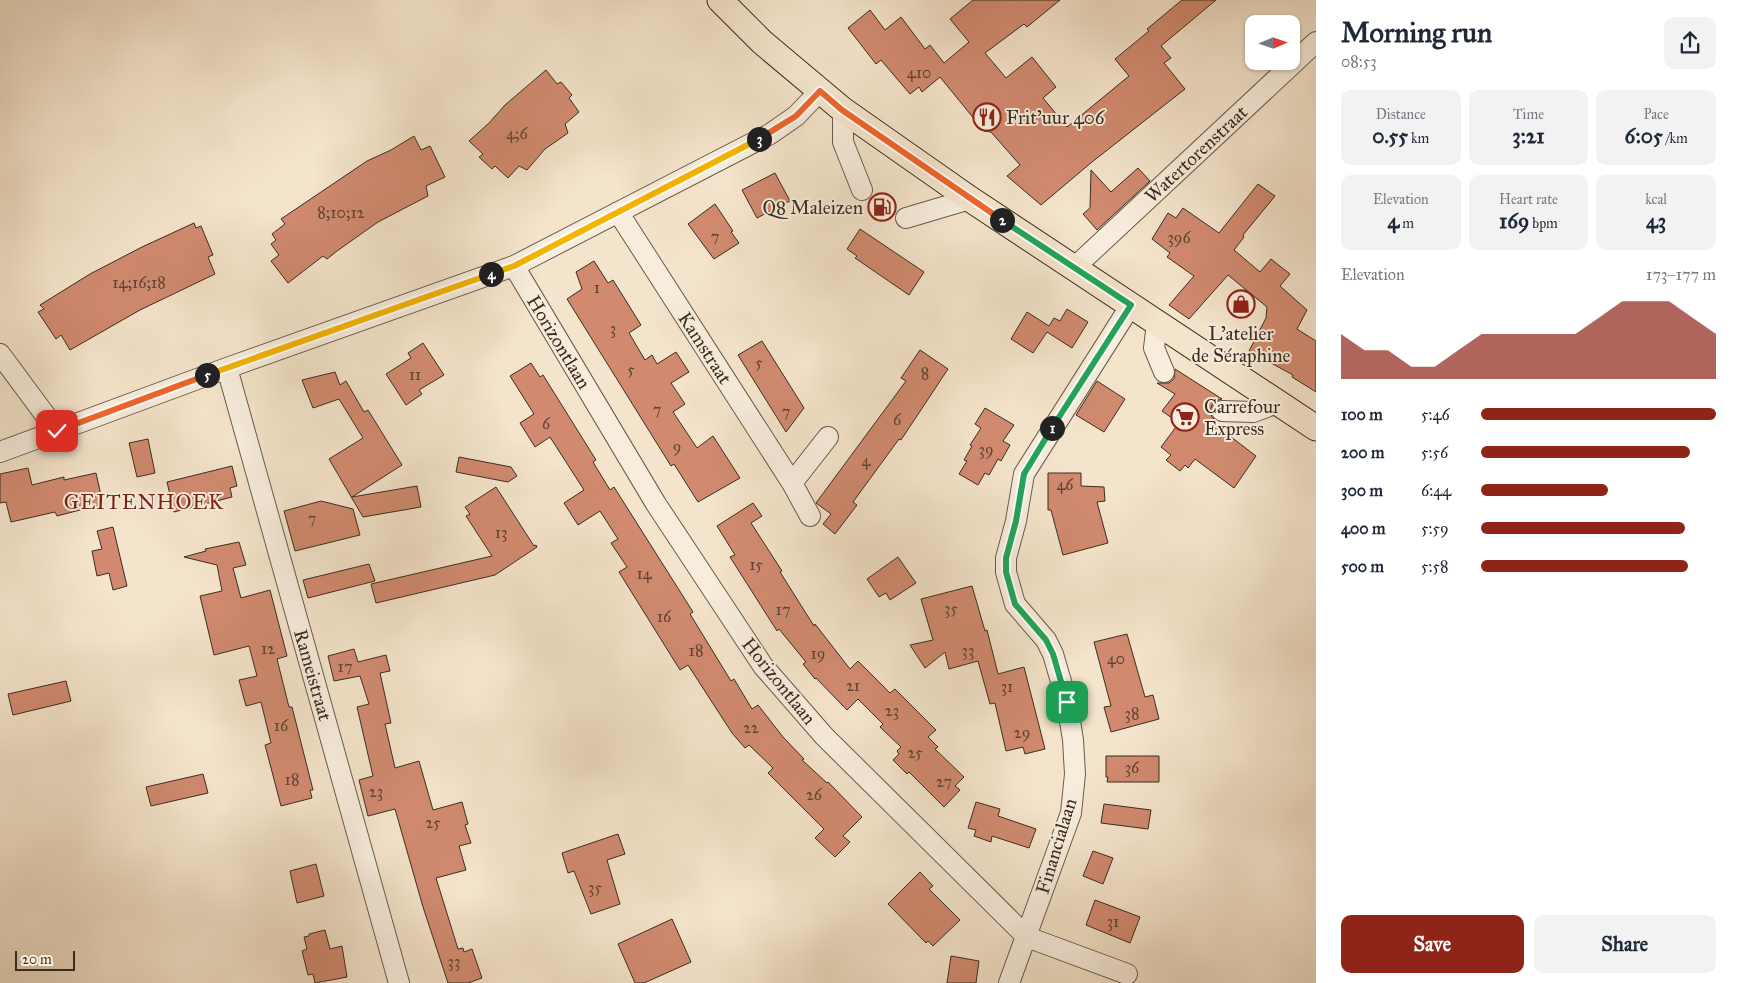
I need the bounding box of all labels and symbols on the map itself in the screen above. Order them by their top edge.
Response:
north arrow [1245,15,1300,70]
house number: 410 [907,63,931,82]
street label: Watertorenstraat [1140,100,1252,207]
restaurant icon: Frit'uur 406 [972,102,1002,132]
place label: Frit'uur 406 [1006,106,1106,129]
house number: 4;6 [506,124,529,143]
pin: 3 [746,126,772,152]
fuel station icon: Q8 Maleizen [867,192,897,222]
place label: Q8 Maleizen [763,196,863,219]
house number: 8;10;12 [317,203,365,222]
pin: 2 [990,208,1014,232]
house number: 7 [711,227,719,246]
house number: 396 [1167,228,1191,247]
pin: 4 [478,262,504,286]
house number: 14;16;18 [112,273,166,292]
house number: 1 [594,278,600,297]
shop icon: L'atelier de Séraphine [1226,289,1256,319]
street label: Horizontlaan [522,291,596,393]
street label: Kamstraat [673,308,737,388]
house number: 3 [610,319,616,338]
place label: L'atelier de Séraphine [1192,322,1291,367]
house number: 5 [755,353,763,372]
house number: 5 [627,360,635,379]
pin: 5 [194,362,220,388]
house number: 8 [921,364,929,383]
house number: 11 [409,365,421,384]
place label: Carrefour Express [1204,395,1281,440]
house number: 7 [653,400,661,419]
house number: 7 [782,402,790,421]
supermarket icon: Carrefour Express [1170,402,1200,432]
pin [36,410,78,452]
house number: 6 [893,410,902,429]
house number: 6 [542,414,551,433]
pin: 1 [1040,416,1064,440]
house number: 9 [673,437,681,456]
house number: 39 [979,440,994,459]
house number: 4 [862,451,872,470]
house number: 46 [1056,475,1074,494]
district label: GEITENHOEK [64,489,224,515]
house number: 7 [308,509,316,528]
house number: 13 [495,523,507,542]
house number: 15 [749,555,763,574]
house number: 14 [636,564,653,583]
house number: 35 [944,599,958,618]
house number: 17 [776,600,790,619]
house number: 16 [657,607,672,626]
street label: Rameistraat [289,627,337,724]
street label: Horizontlaan [737,633,821,729]
house number: 12 [261,639,275,658]
house number: 18 [689,641,703,660]
house number: 33 [962,641,974,660]
house number: 19 [811,644,825,663]
house number: 40 [1107,649,1125,668]
house number: 17 [338,657,352,676]
house number: 21 [846,676,860,695]
house number: 31 [1001,677,1013,696]
pin [1046,681,1088,723]
house number: 23 [885,701,899,720]
house number: 38 [1125,704,1139,723]
house number: 16 [274,716,289,735]
house number: 22 [743,718,759,737]
house number: 29 [1014,723,1030,742]
house number: 25 [907,743,923,762]
house number: 36 [1125,758,1140,777]
house number: 18 [285,770,299,789]
house number: 27 [936,772,952,791]
house number: 23 [369,782,383,801]
house number: 26 [806,785,823,804]
street label: Financialaan [1031,795,1081,897]
house number: 25 [425,813,441,832]
house number: 35 [588,878,602,897]
house number: 31 [1107,912,1119,931]
scale bar [15,948,75,971]
house number: 33 [448,952,460,971]

